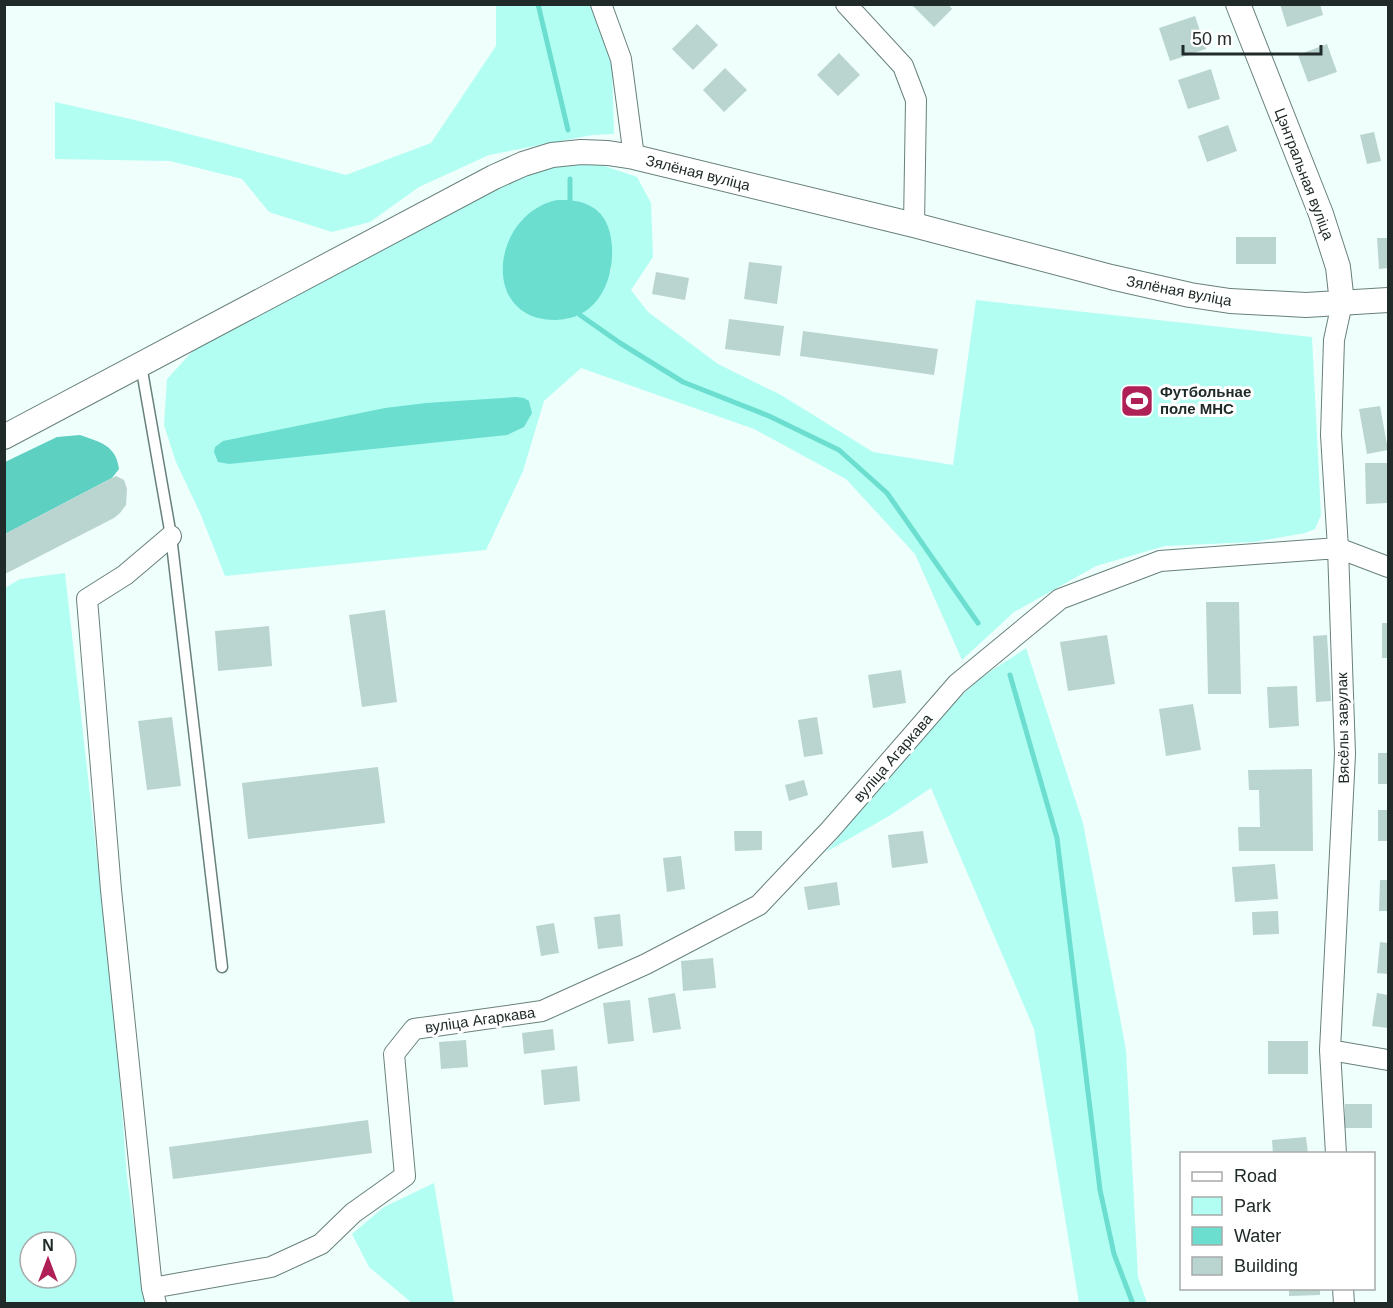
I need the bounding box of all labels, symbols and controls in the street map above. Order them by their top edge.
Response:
scale bar [1183,18,1321,56]
text: 50 m [1192,29,1232,49]
street label: Цэнтральная вуліца [1271,105,1338,243]
street label: Зялёная вуліца [644,151,753,194]
street label: Зялёная вуліца [1125,272,1234,309]
sports icon: Футбольнае поле МНС [1119,383,1155,419]
place label: Футбольнае поле МНС [1160,383,1251,417]
street label: Вясёлы завулак [1333,672,1352,784]
street label: вуліца Агаркава [850,710,936,805]
street label: вуліца Агаркава [424,1003,537,1036]
legend [1180,1152,1375,1290]
text: Road [1234,1166,1277,1186]
text: Park [1234,1196,1272,1216]
text: Water [1234,1226,1281,1246]
north arrow [18,1230,78,1290]
text: N [42,1237,54,1254]
text: Building [1234,1256,1298,1276]

